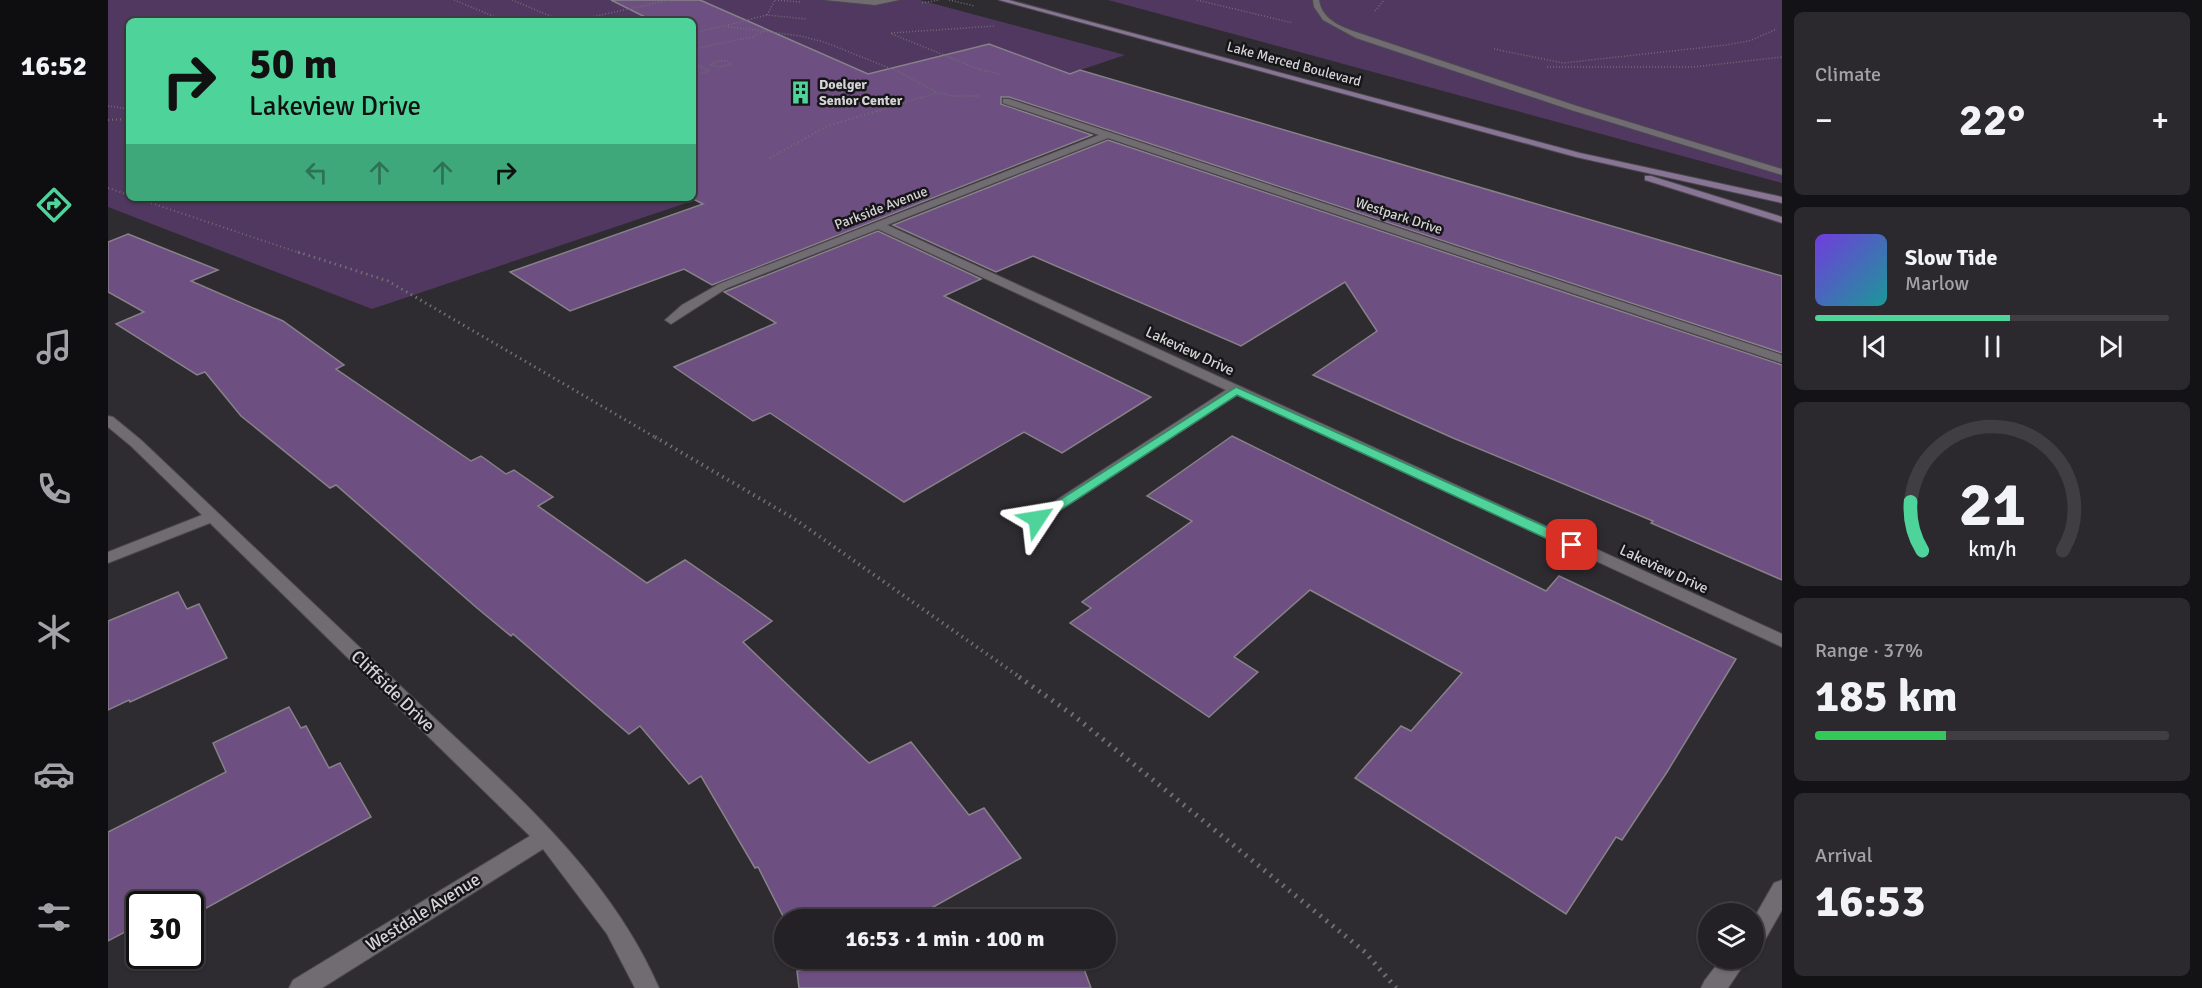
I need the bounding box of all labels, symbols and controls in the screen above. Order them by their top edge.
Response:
street label: Lake Merced Boulevard [1225,38,1363,90]
text: 50 m [249,39,338,90]
icon: right [150,42,228,120]
text: 16:52 [21,50,87,83]
text: Climate [1815,62,1881,87]
place label: Doelger Senior Center [819,76,903,109]
building icon: Doelger Senior Center [788,79,814,105]
text: Lakeview Drive [249,90,421,123]
text: 22° [1959,93,2025,148]
text: − [1815,100,1833,141]
text: + [2151,100,2169,141]
icon: left [300,156,333,189]
icon: ahead [363,156,396,189]
icon: ahead [426,156,459,189]
icon: right [489,156,522,189]
street label: Parkside Avenue [832,182,930,234]
icon: directions [33,184,75,226]
street label: Westpark Drive [1353,194,1445,238]
text: Slow Tide [1905,244,1997,271]
text: Marlow [1905,271,1969,296]
street label: Lakeview Drive [1143,323,1237,379]
icon: music [33,326,75,368]
icon: previous [1858,330,1891,363]
icon: pause [1976,330,2009,363]
icon: next [2094,330,2127,363]
text: 21 [1958,466,2026,543]
icon: phone [33,468,75,510]
position arrow [1005,487,1069,551]
pin [1546,519,1597,570]
icon: arrive [1555,528,1588,561]
text: km/h [1968,536,2016,562]
street label: Lakeview Drive [1617,541,1711,597]
icon: climate [33,611,75,653]
text: Range · 37% [1815,638,1923,663]
street label: Cliffside Drive [347,646,439,736]
text: 185 km [1815,669,1958,724]
icon: car [33,753,75,795]
text: Arrival [1815,843,1873,868]
street label: Westdale Avenue [362,868,484,956]
text: 16:53 [1815,874,1925,929]
speed limit sign: 30 [126,891,204,969]
icon: filters [33,896,75,938]
map controls [1698,903,1764,969]
button: layers [1698,903,1764,969]
text: 16:53 · 1 min · 100 m [845,925,1045,952]

